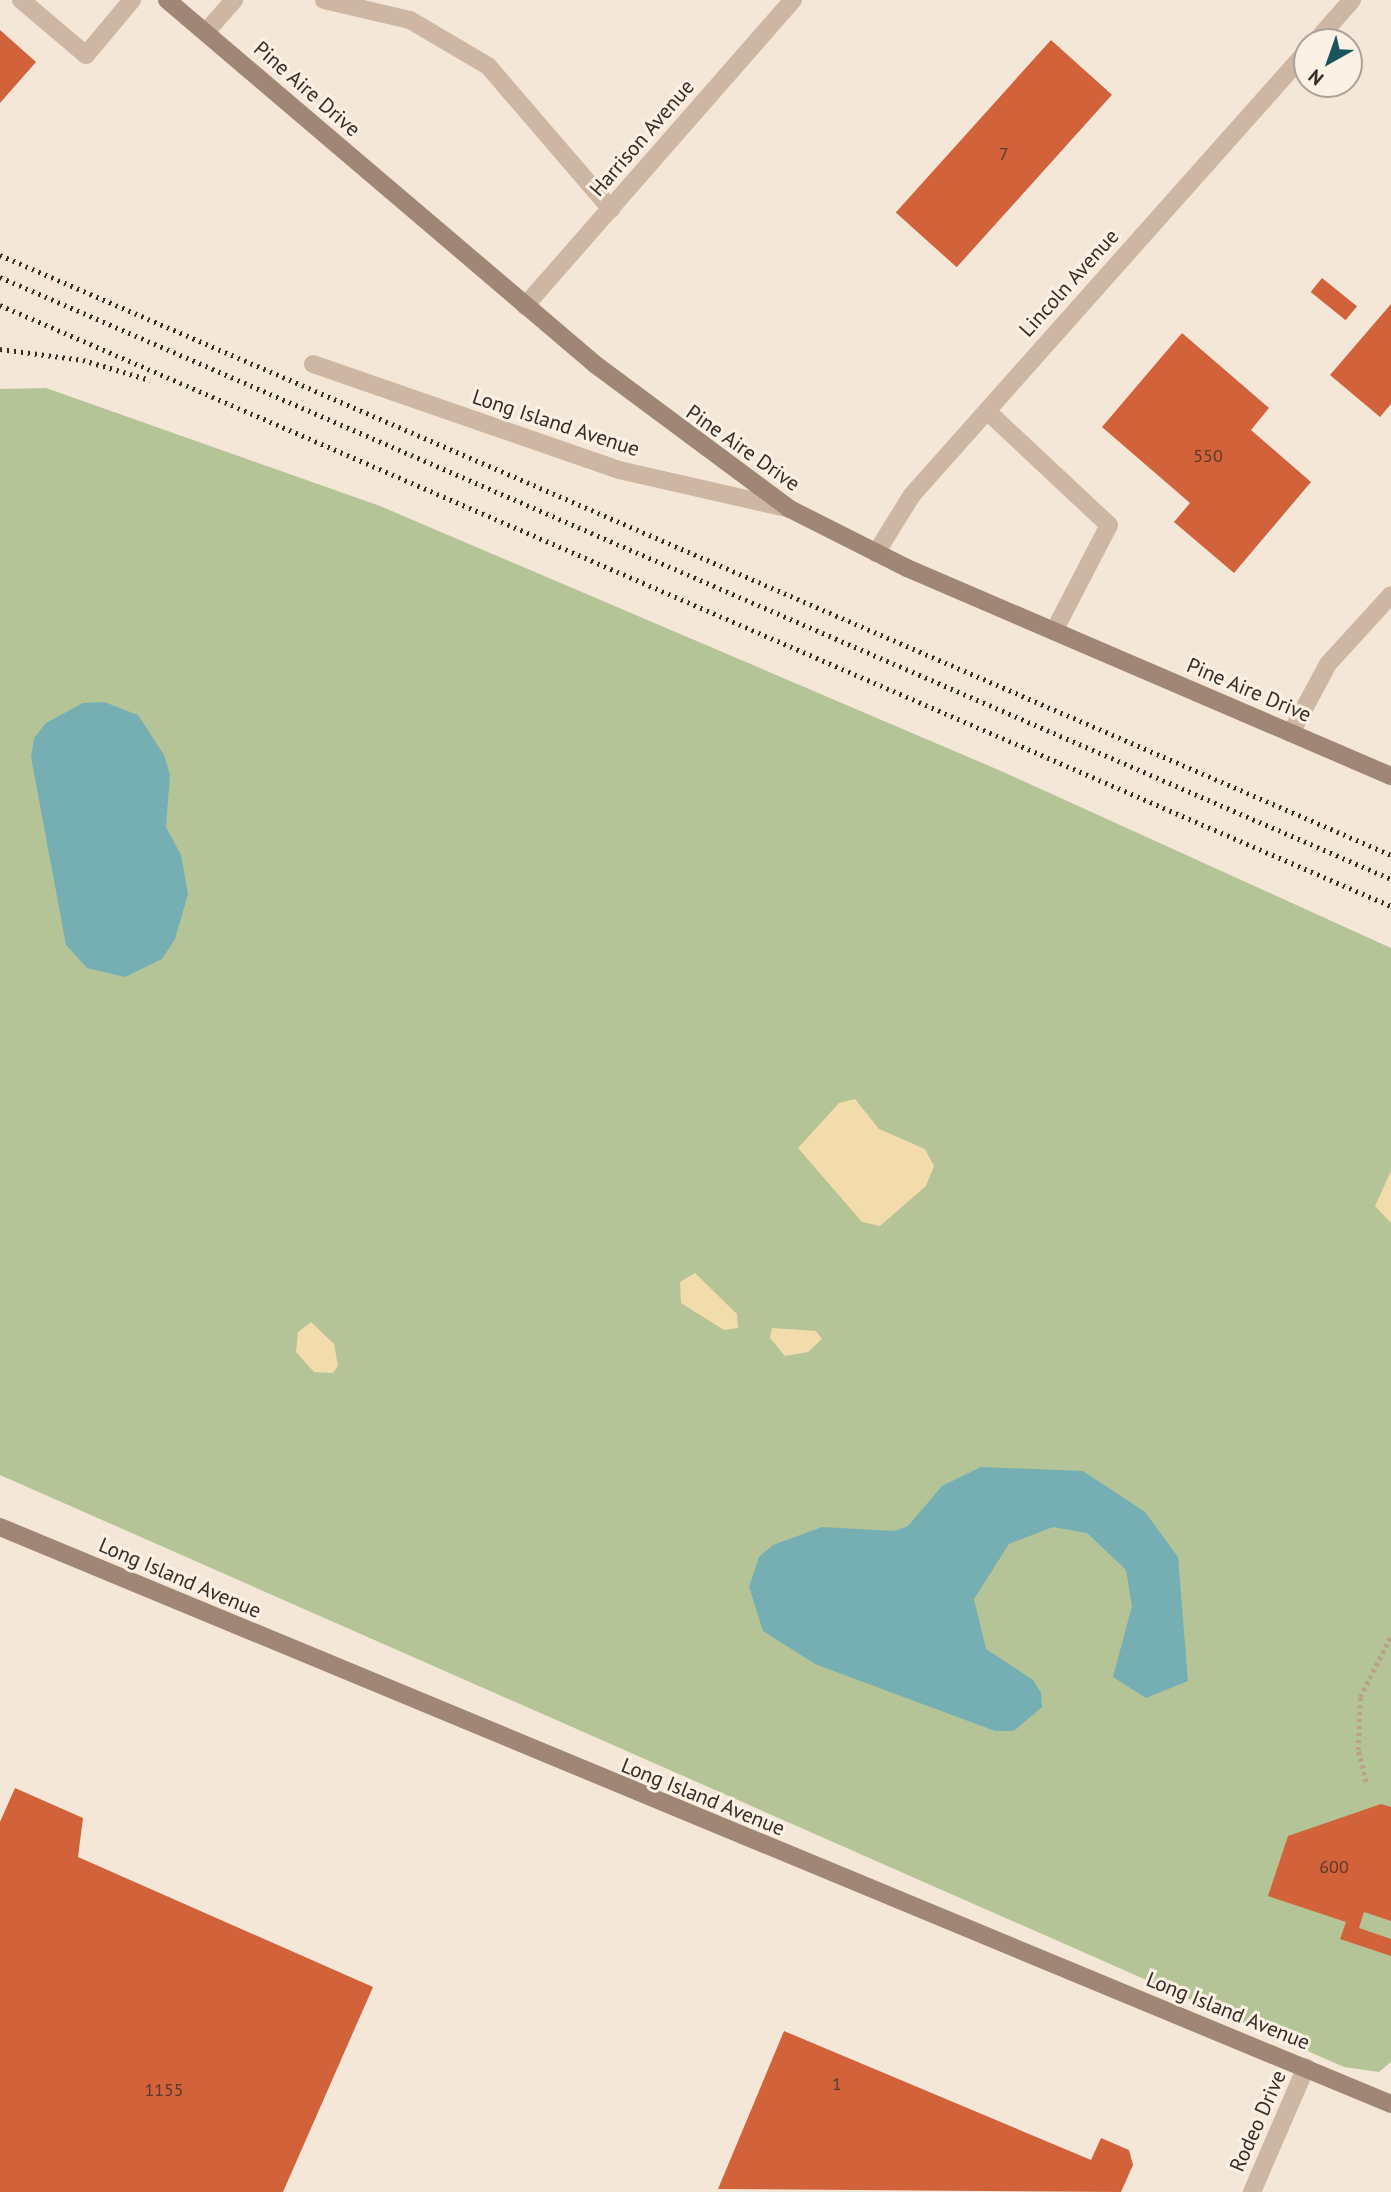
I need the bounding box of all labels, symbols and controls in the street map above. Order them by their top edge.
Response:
north arrow [1293,28,1363,98]
street label: Pine Aire Drive [248,36,366,142]
text: N [1303,64,1328,91]
street label: Harrison Avenue [584,74,700,202]
house number: 7 [999,143,1009,165]
street label: Lincoln Avenue [1014,224,1124,342]
street label: Long Island Avenue [469,384,643,462]
street label: Pine Aire Drive [681,399,805,497]
house number: 550 [1193,445,1223,467]
street label: Pine Aire Drive [1183,652,1315,728]
street label: Long Island Avenue [95,1532,265,1624]
street label: Long Island Avenue [617,1753,789,1841]
house number: 600 [1319,1856,1349,1878]
street label: Long Island Avenue [1142,1967,1314,2055]
street label: Rodeo Drive [1224,2066,1292,2176]
house number: 1 [832,2073,842,2095]
house number: 1155 [144,2079,184,2101]

